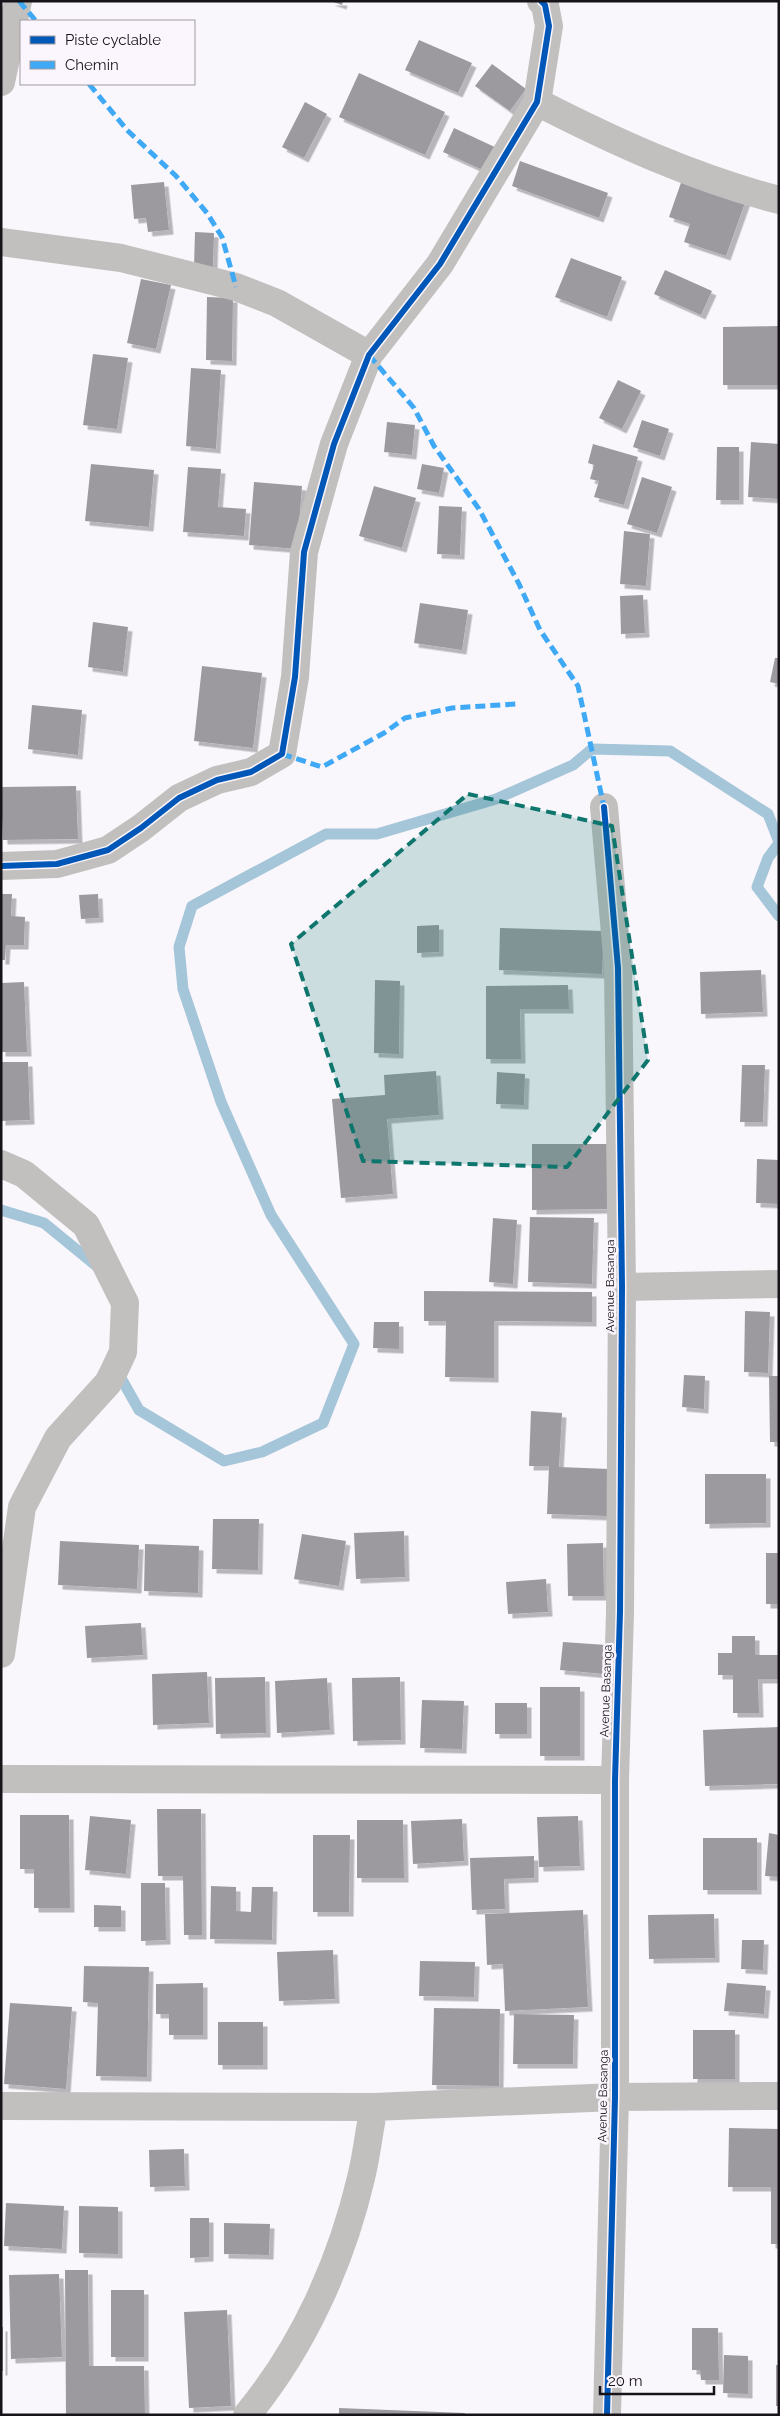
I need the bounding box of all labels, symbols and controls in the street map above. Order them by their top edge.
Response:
legend [20,20,195,85]
text: Piste cyclable [65,31,161,49]
text: Chemin [65,56,119,74]
street label: Avenue Basanga [603,1240,617,1333]
street label: Avenue Basanga [597,1644,615,1738]
street label: Avenue Basanga [595,2049,611,2143]
scale bar [600,2364,714,2396]
text: 20 m [608,2372,643,2390]

